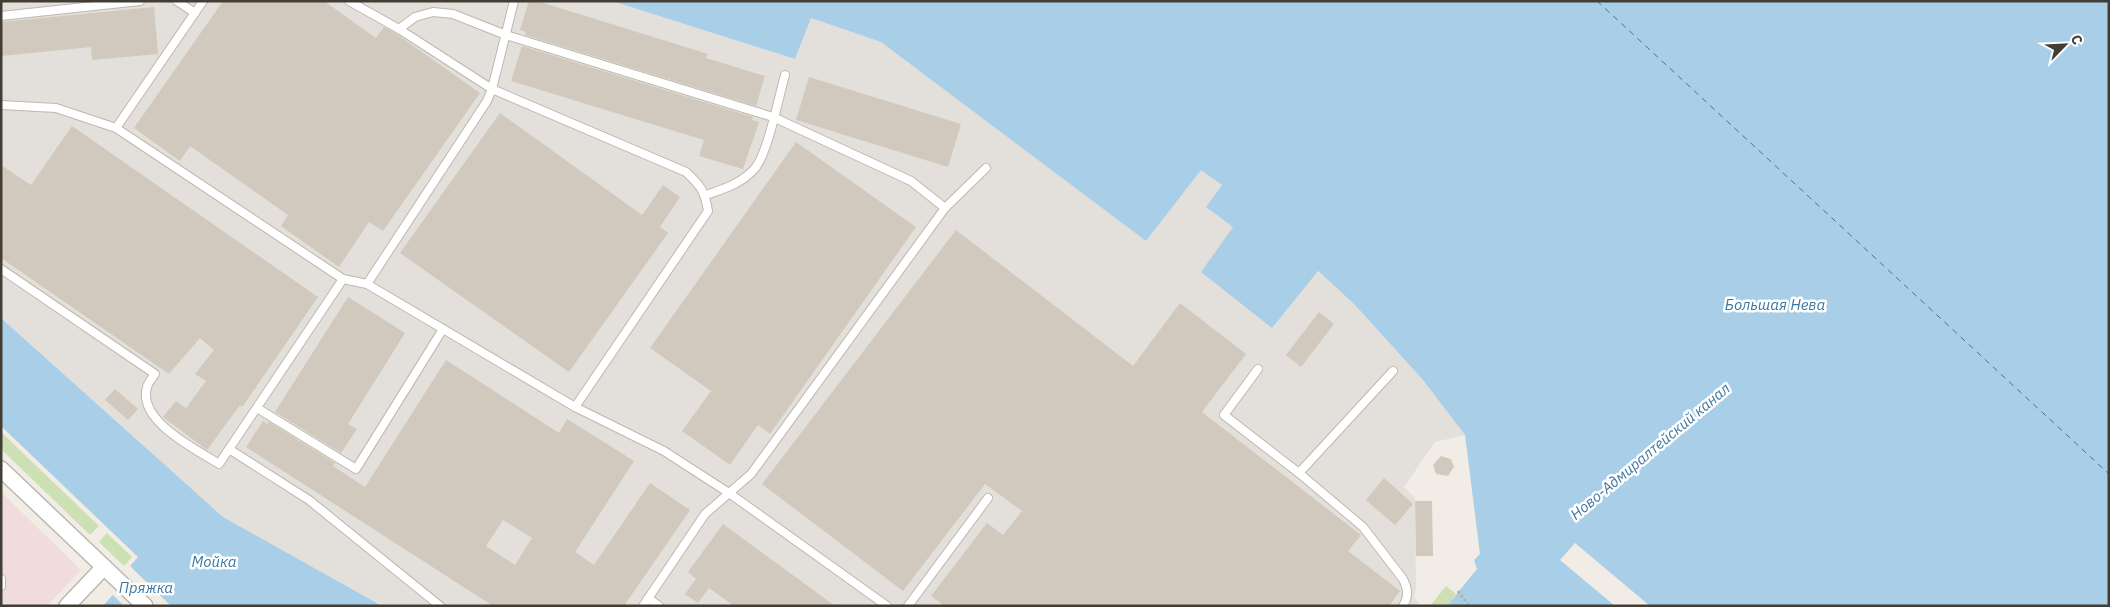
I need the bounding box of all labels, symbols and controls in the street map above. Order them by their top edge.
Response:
north arrow [2040,20,2090,70]
text: С [2067,32,2087,48]
water label: Большая Нева [1725,295,1825,314]
water label: Ново-Адмиралтейский канал [1566,379,1734,523]
water label: Мойка [192,552,237,571]
water label: Пряжка [119,578,173,597]

